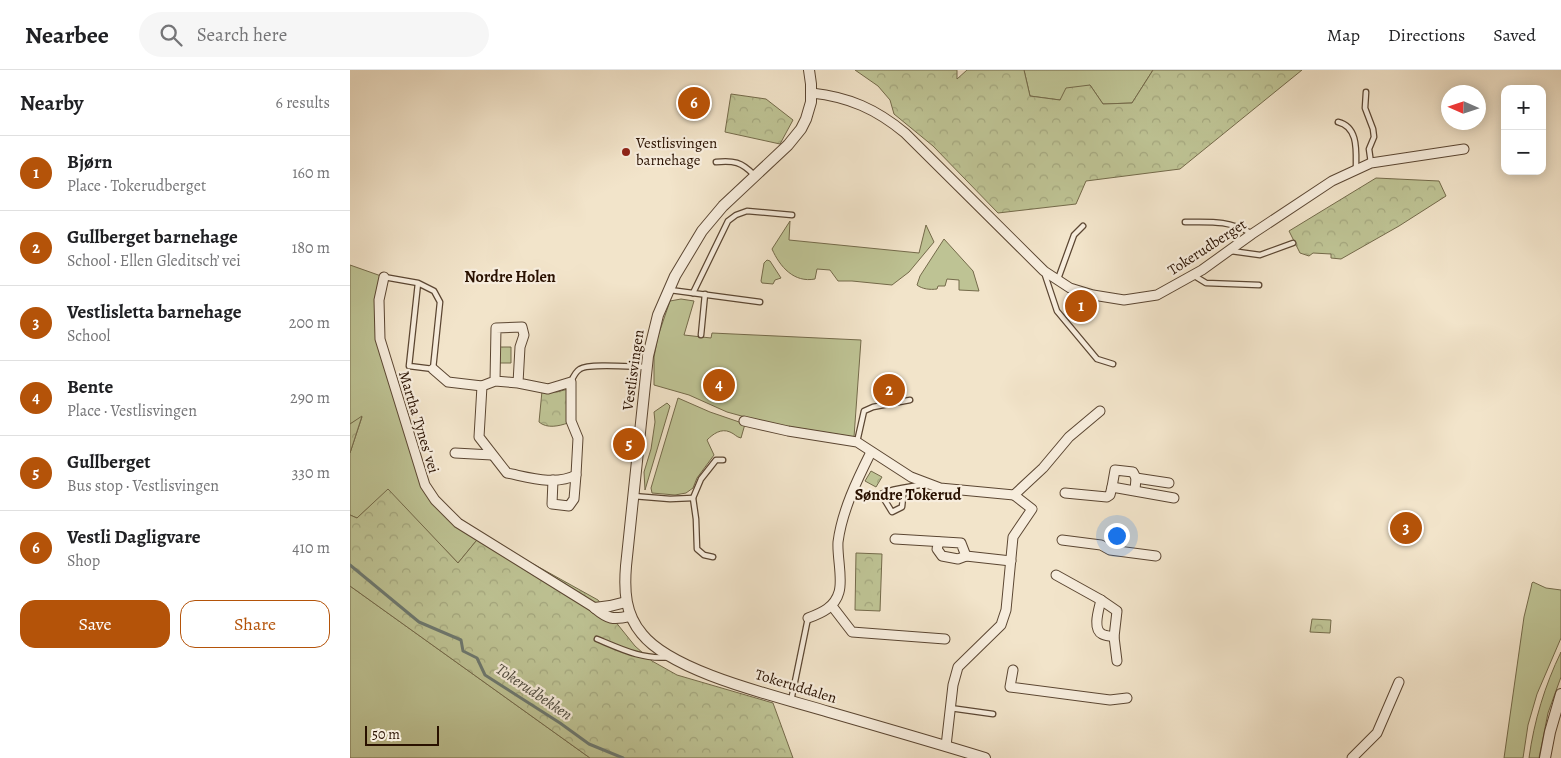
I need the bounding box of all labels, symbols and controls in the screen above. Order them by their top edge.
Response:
search box [139,12,489,57]
text: Nearbee [25,19,109,51]
icon: search [157,21,185,49]
text: Search here [197,22,287,48]
text: Map [1327,23,1360,47]
text: Directions [1388,23,1465,47]
text: Saved [1493,23,1536,47]
pin: 6 [678,84,710,122]
north arrow [1441,85,1486,130]
map controls [1501,85,1546,175]
button: + [1501,85,1546,130]
text: Nearby [20,89,83,117]
text: 6 results [276,92,330,114]
button: − [1501,130,1546,175]
place label: Vestlisvingen barnehage [635,133,717,170]
marker: Vestlisvingen barnehage [620,146,632,158]
text: Bjørn [67,149,112,175]
text: 1 [33,162,39,184]
text: 160 m [292,162,330,184]
text: Place · Tokerudberget [67,175,206,197]
street label: Tokerudberget [1164,214,1250,280]
text: Gullberget barnehage [67,224,238,250]
text: 2 [32,237,40,259]
text: 180 m [292,237,330,259]
text: School · Ellen Gleditsch’ vei [67,250,241,272]
district label: Nordre Holen [464,266,556,288]
pin: 1 [1065,287,1097,325]
text: Vestlisletta barnehage [67,299,242,325]
text: 3 [33,312,39,334]
text: 200 m [289,312,330,334]
text: School [67,325,110,347]
street label: Vestlisvingen [617,328,649,413]
pin: 4 [703,366,735,404]
street label: Martha Tynes' vei [394,368,444,476]
pin: 2 [873,371,905,409]
text: Bente [67,374,113,400]
text: 4 [32,387,40,409]
text: 290 m [290,387,330,409]
text: Place · Vestlisvingen [67,400,197,422]
pin: 5 [613,425,645,463]
text: Gullberget [67,449,151,475]
text: 5 [33,462,39,484]
text: 330 m [292,462,330,484]
text: Bus stop · Vestlisvingen [67,475,219,497]
district label: Søndre Tokerud [855,484,962,506]
pin: 3 [1390,509,1422,547]
your location [1104,523,1130,549]
text: Vestli Dagligvare [67,524,201,550]
text: 6 [32,537,40,559]
text: 410 m [292,537,330,559]
text: Shop [67,550,100,572]
button: Save [20,600,170,648]
button: Share [180,600,330,648]
water label: Tokerudbekken [491,658,577,726]
street label: Tokeruddalen [753,664,839,708]
scale bar [365,723,439,746]
text: 50 m [372,725,400,744]

